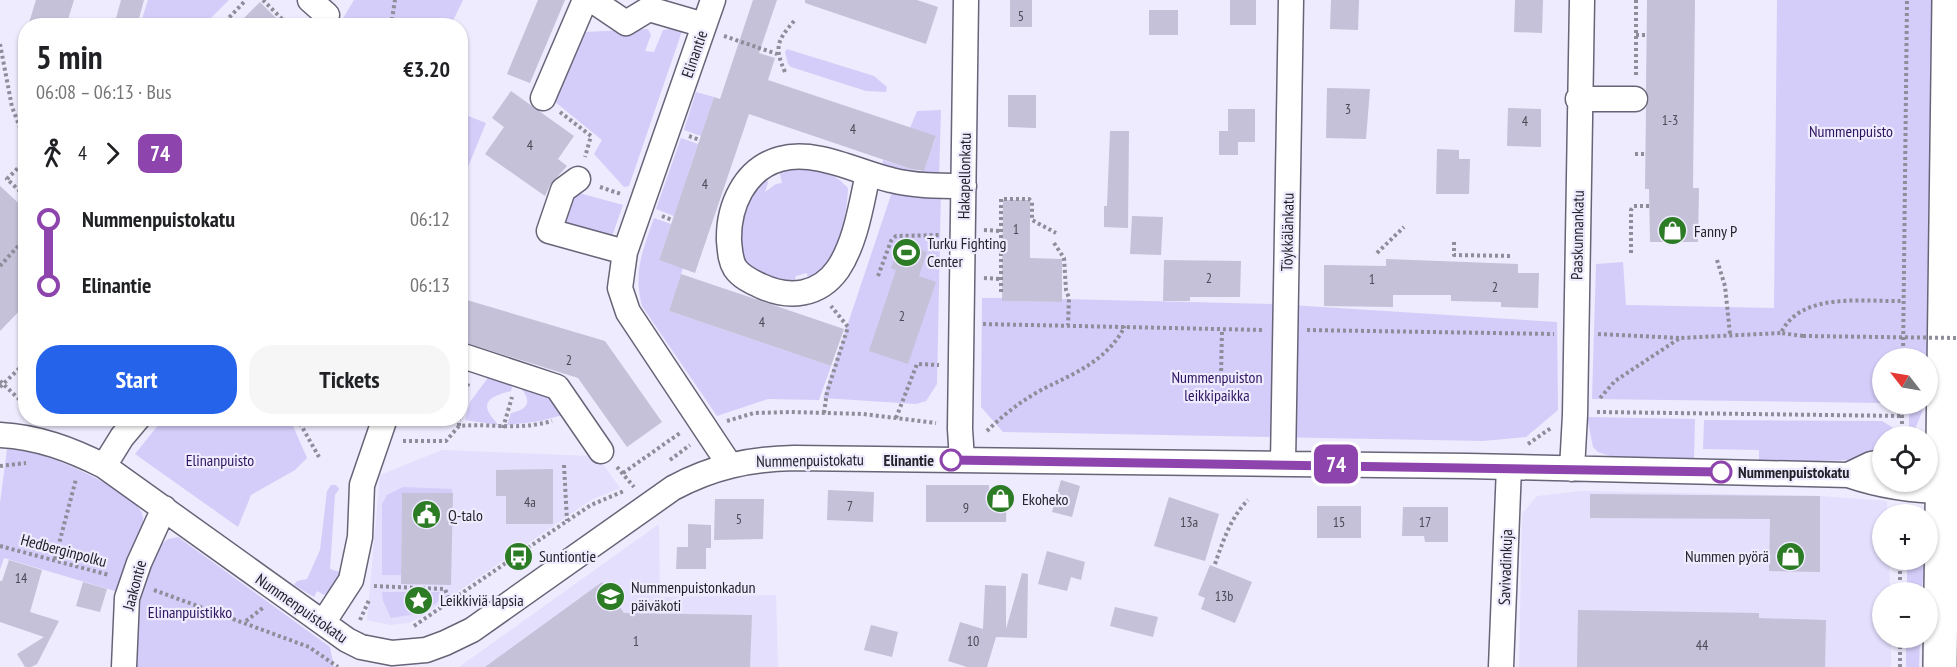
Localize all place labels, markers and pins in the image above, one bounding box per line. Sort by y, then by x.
shop icon: Fanny P [1657,215,1689,247]
place label: Fanny P [1694,221,1737,241]
place label: Turku Fighting Center [927,233,1007,271]
sports icon: Turku Fighting Center [890,236,922,268]
marker: Elinantie [940,449,962,471]
place label: Elinantie [884,450,934,470]
marker: Nummenpuistokatu [1710,461,1732,483]
place label: Nummenpuistokatu [1738,462,1849,482]
shop icon: Ekoheko [985,483,1017,515]
place label: Ekoheko [1022,489,1069,509]
public building icon: Q-talo [411,499,443,531]
place label: Q-talo [448,505,483,525]
bus stop icon: Suntiontie [502,540,534,572]
shop icon: Nummen pyörä [1774,540,1806,572]
place label: Suntiontie [539,546,596,566]
place label: Nummen pyörä [1685,546,1769,566]
place label: Nummenpuistonkadun päiväkoti [631,577,756,615]
school or university icon: Nummenpuistonkadun päiväkoti [594,580,626,612]
place icon: Leikkiviä lapsia [403,584,435,616]
place label: Leikkiviä lapsia [440,590,524,610]

